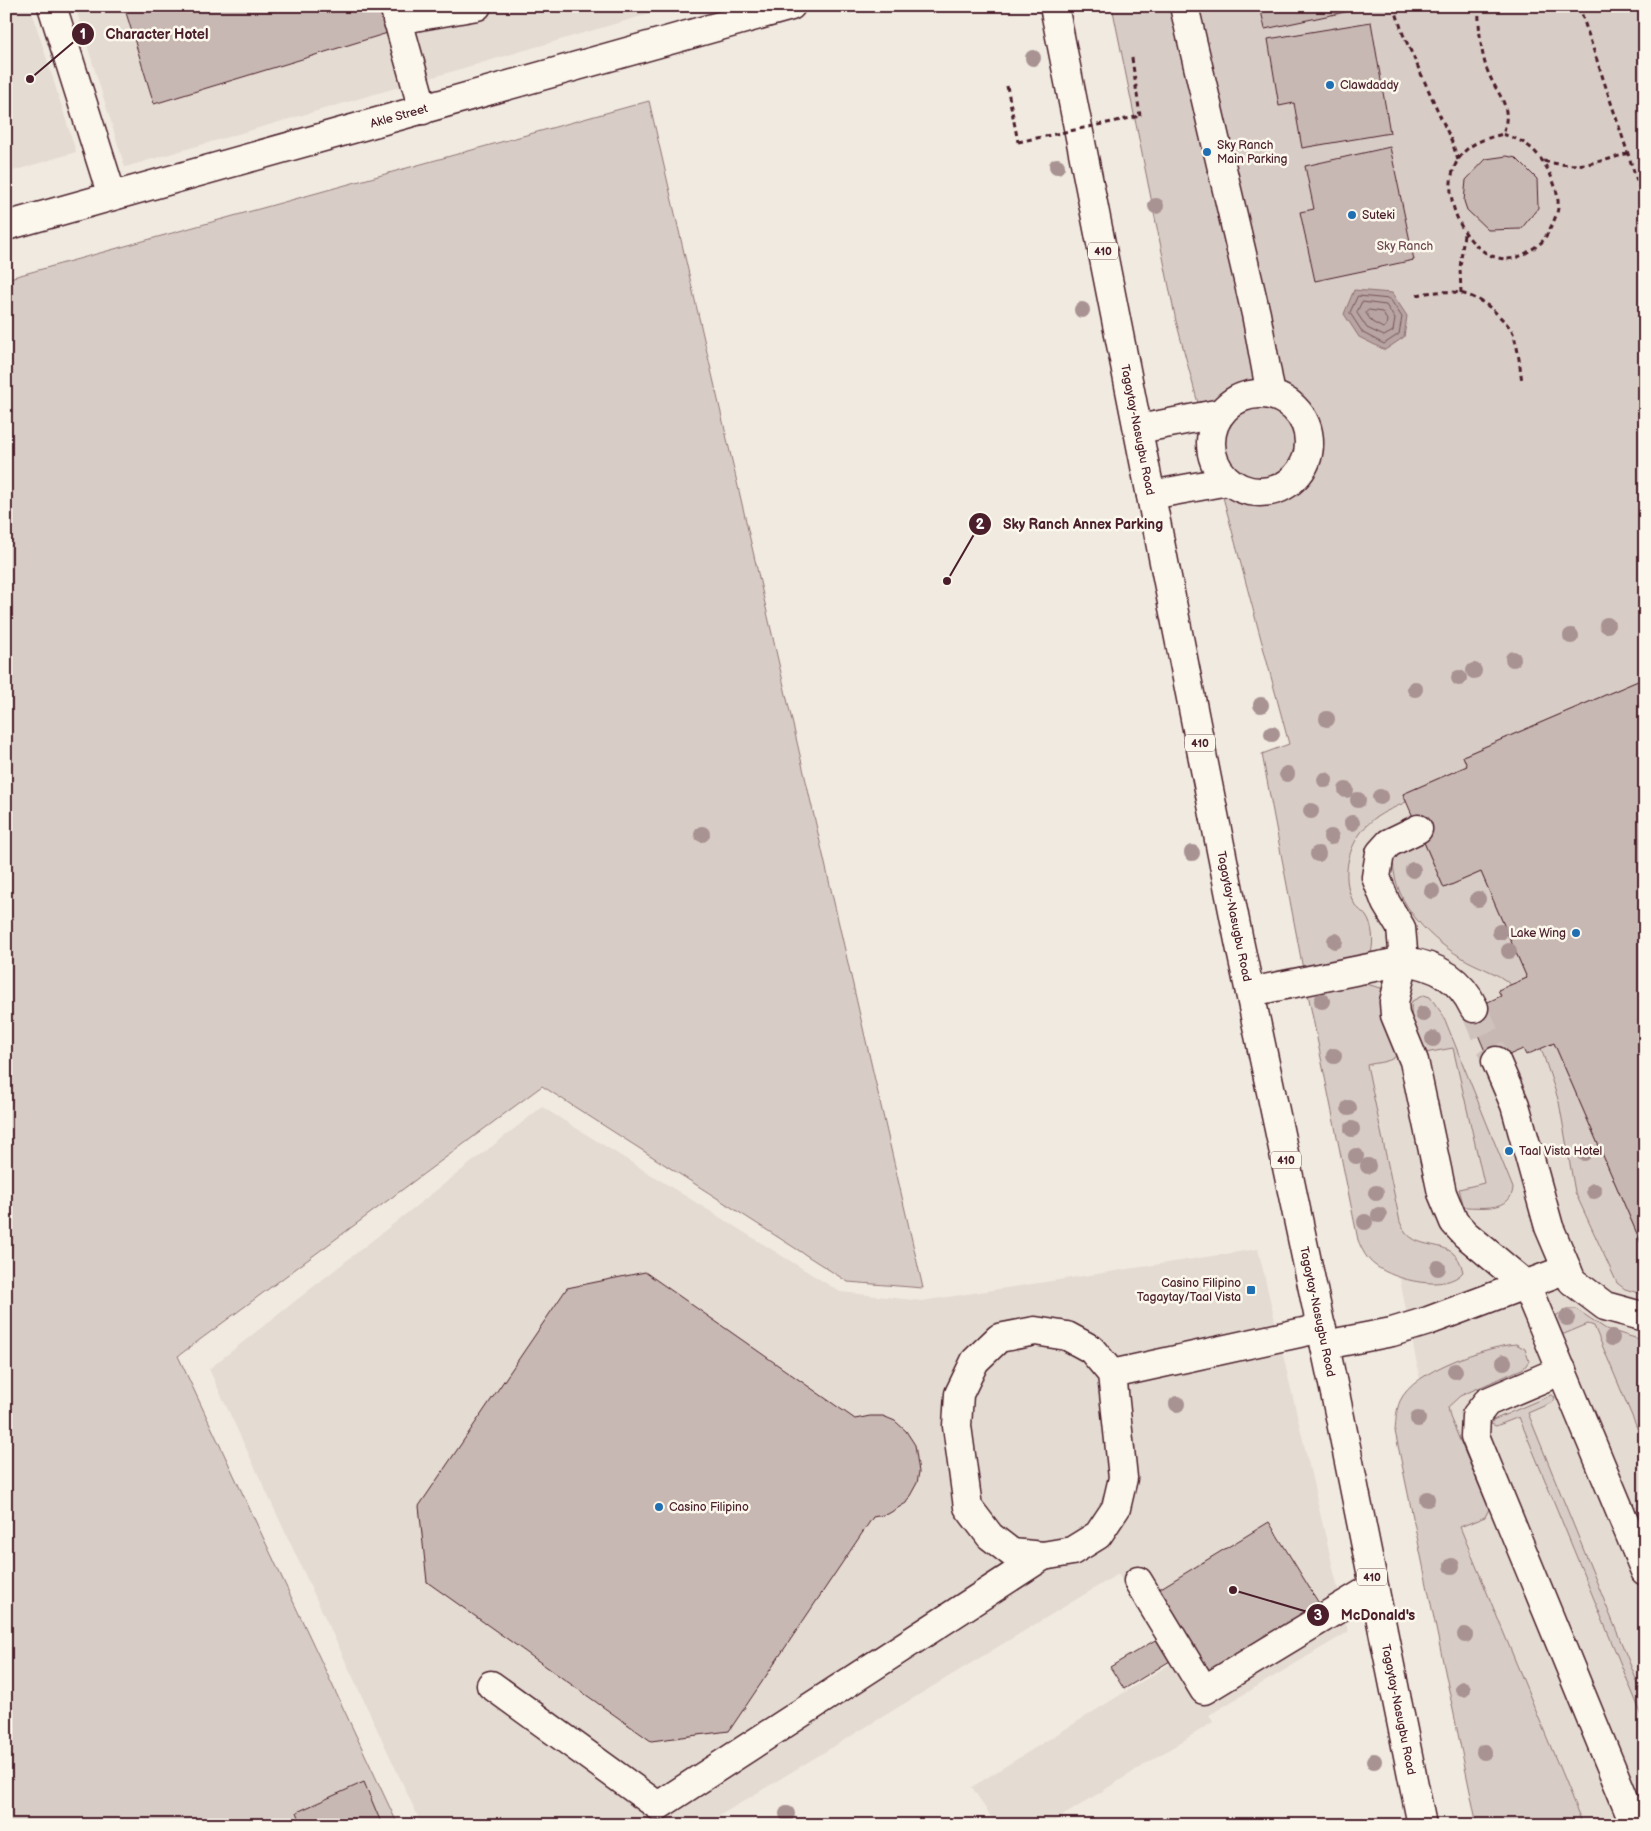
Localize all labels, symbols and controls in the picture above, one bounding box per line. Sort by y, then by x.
callout: Character Hotel [71,20,219,49]
text: 1 [80,25,86,44]
text: Character Hotel [106,26,208,43]
place label: Clawdaddy [1340,78,1399,93]
marker: Clawdaddy [1324,79,1336,91]
street label: Akle Street [368,101,430,131]
place label: Sky Ranch Main Parking [1217,138,1288,167]
marker: Sky Ranch Main Parking [1201,146,1213,158]
place label: Suteki [1362,208,1395,223]
marker: Suteki [1346,209,1358,221]
park label: Sky Ranch [1377,239,1434,254]
road number: 410 [1088,242,1118,260]
street label: Tagaytay-Nasugbu Road [1118,363,1158,497]
callout: Sky Ranch Annex Parking [968,510,1173,539]
text: 2 [976,515,985,534]
text: Sky Ranch Annex Parking [1003,516,1163,533]
road number: 410 [1185,734,1215,751]
street label: Tagaytay-Nasugbu Road [1214,850,1255,983]
place label: Lake Wing [1510,926,1566,941]
marker: Lake Wing [1570,927,1582,939]
place label: Taal Vista Hotel [1519,1144,1602,1159]
marker: Taal Vista Hotel [1503,1145,1515,1157]
road number: 410 [1271,1152,1301,1168]
street label: Tagaytay-Nasugbu Road [1297,1245,1339,1378]
place label: Casino Filipino Tagaytay/Taal Vista [1137,1276,1241,1305]
marker: Casino Filipino Tagaytay/Taal Vista [1245,1284,1257,1296]
place label: Casino Filipino [669,1500,749,1515]
marker: Casino Filipino [653,1501,665,1513]
road number: 410 [1357,1568,1387,1585]
callout: McDonald's [1306,1600,1425,1629]
text: 3 [1314,1606,1323,1625]
text: McDonald's [1341,1607,1415,1624]
street label: Tagaytay-Nasugbu Road [1378,1643,1419,1776]

